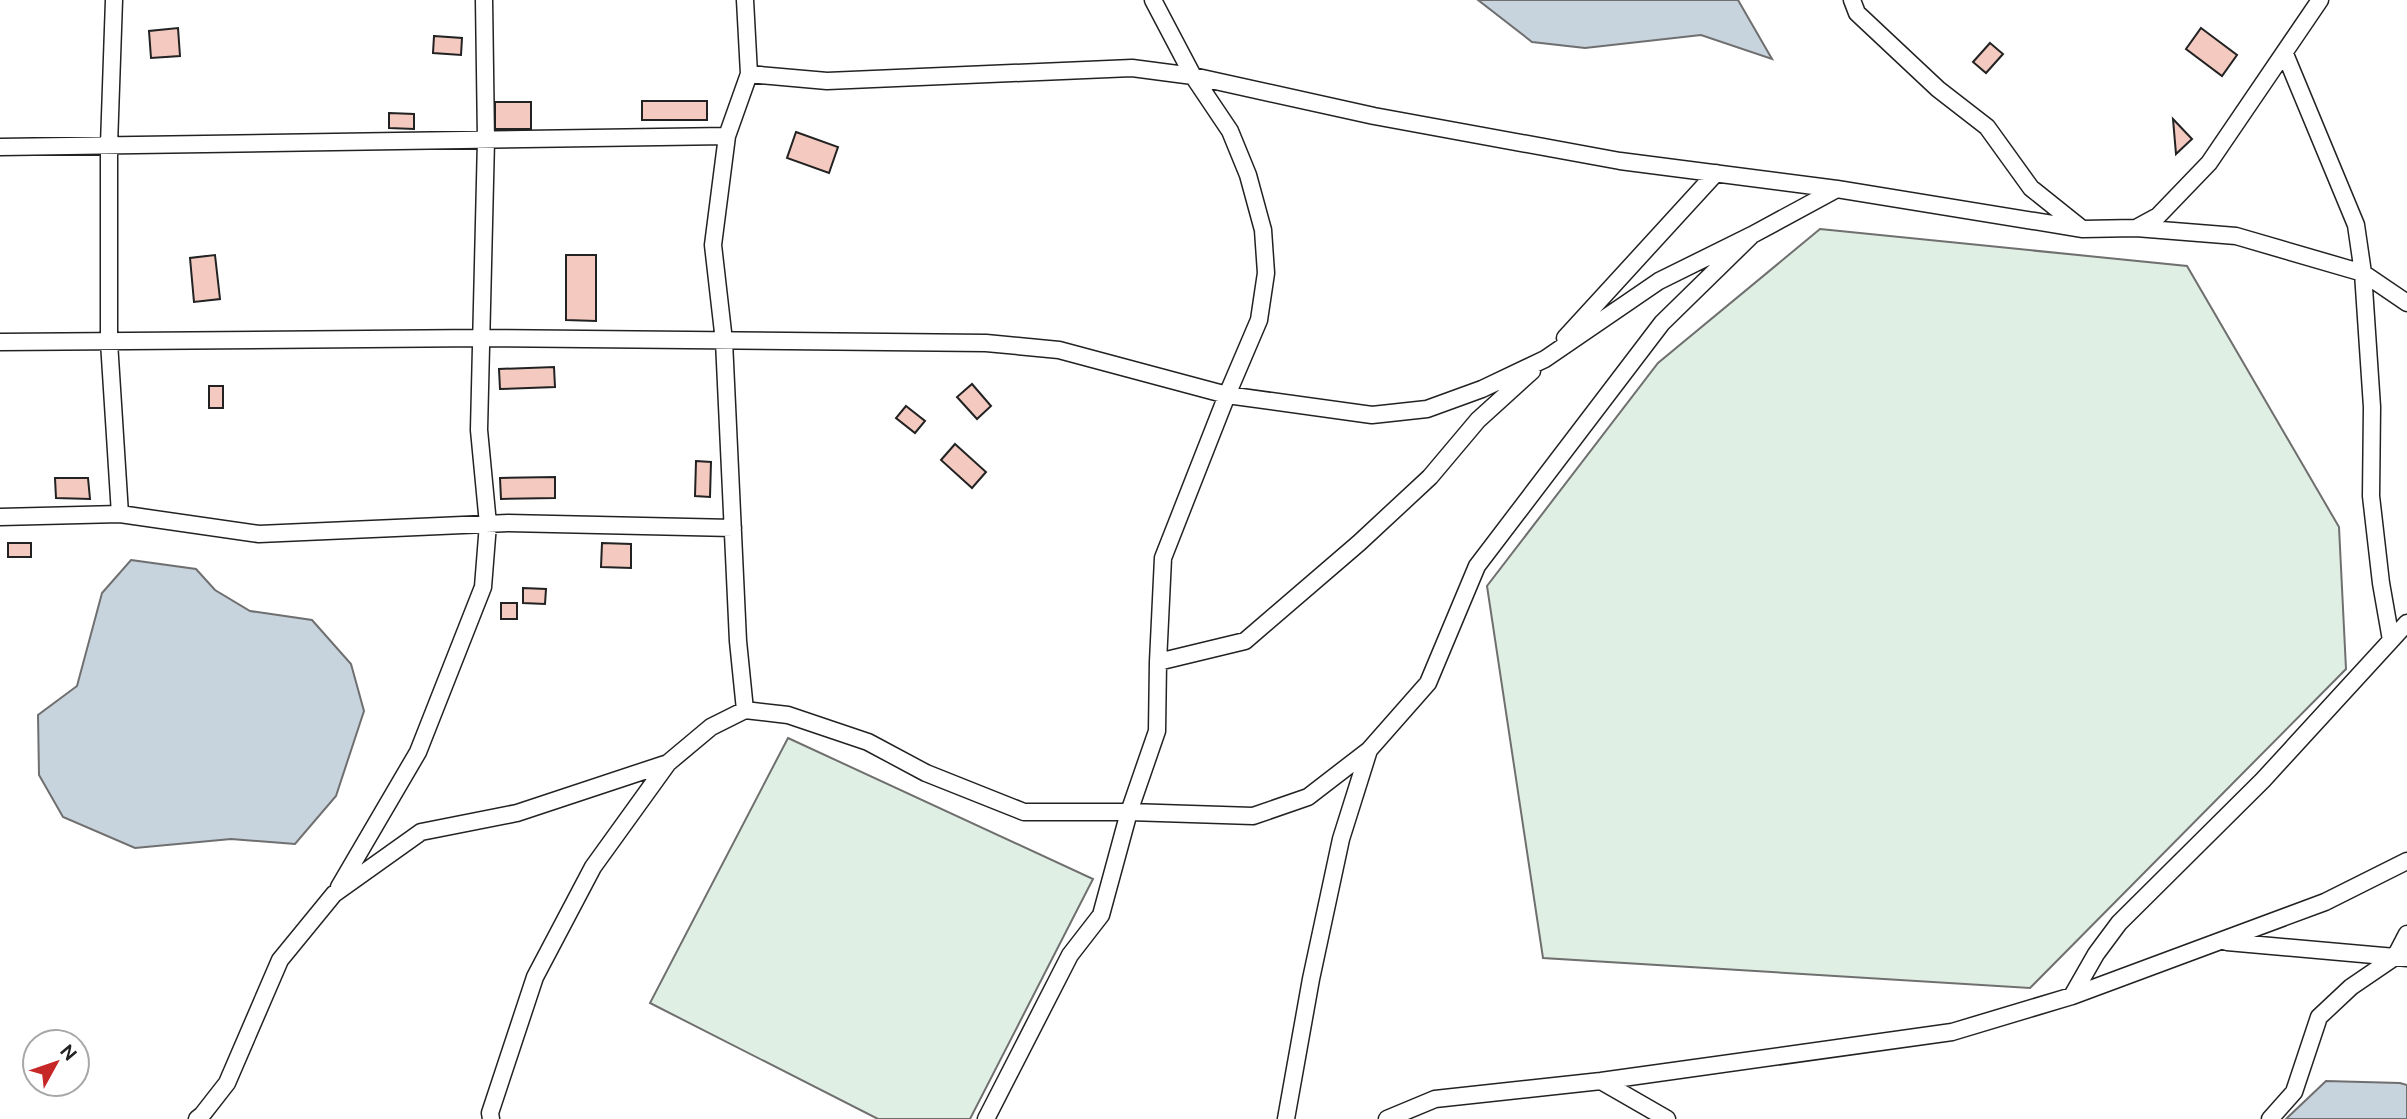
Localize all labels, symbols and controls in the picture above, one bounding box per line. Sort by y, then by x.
north arrow [21,1028,91,1098]
text: N [56,1040,82,1065]

